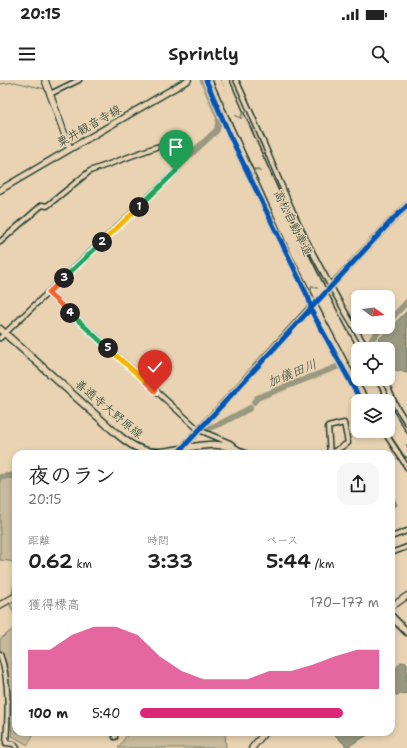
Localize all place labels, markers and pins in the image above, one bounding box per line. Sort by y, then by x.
pin [159,130,193,171]
pin: 1 [129,197,149,217]
pin: 2 [92,232,112,252]
pin: 3 [54,268,74,288]
pin: 4 [60,303,80,323]
pin: 5 [98,338,118,358]
pin [138,350,172,391]

